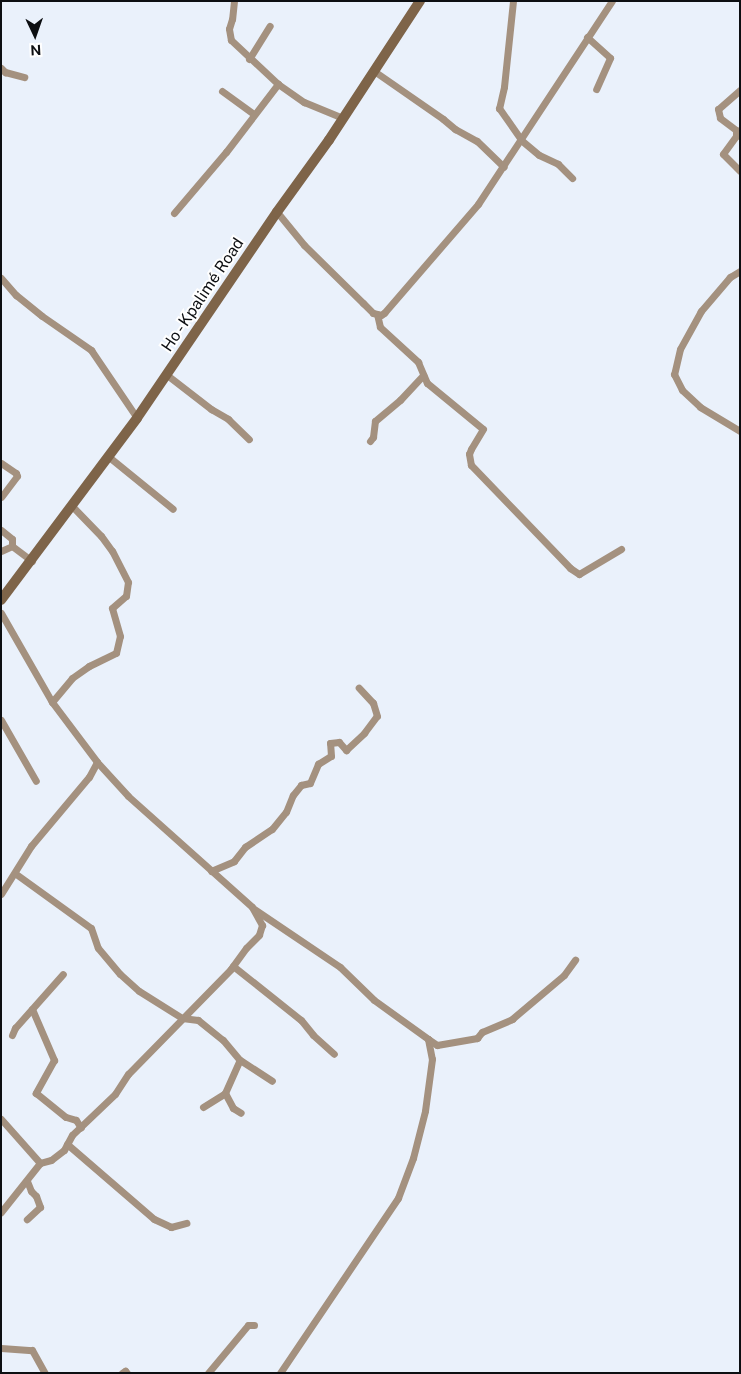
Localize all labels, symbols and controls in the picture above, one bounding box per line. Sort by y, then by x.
north arrow [10,10,60,60]
text: N [30,42,42,58]
street label: Ho - Kpalimé Road [157,233,249,357]

